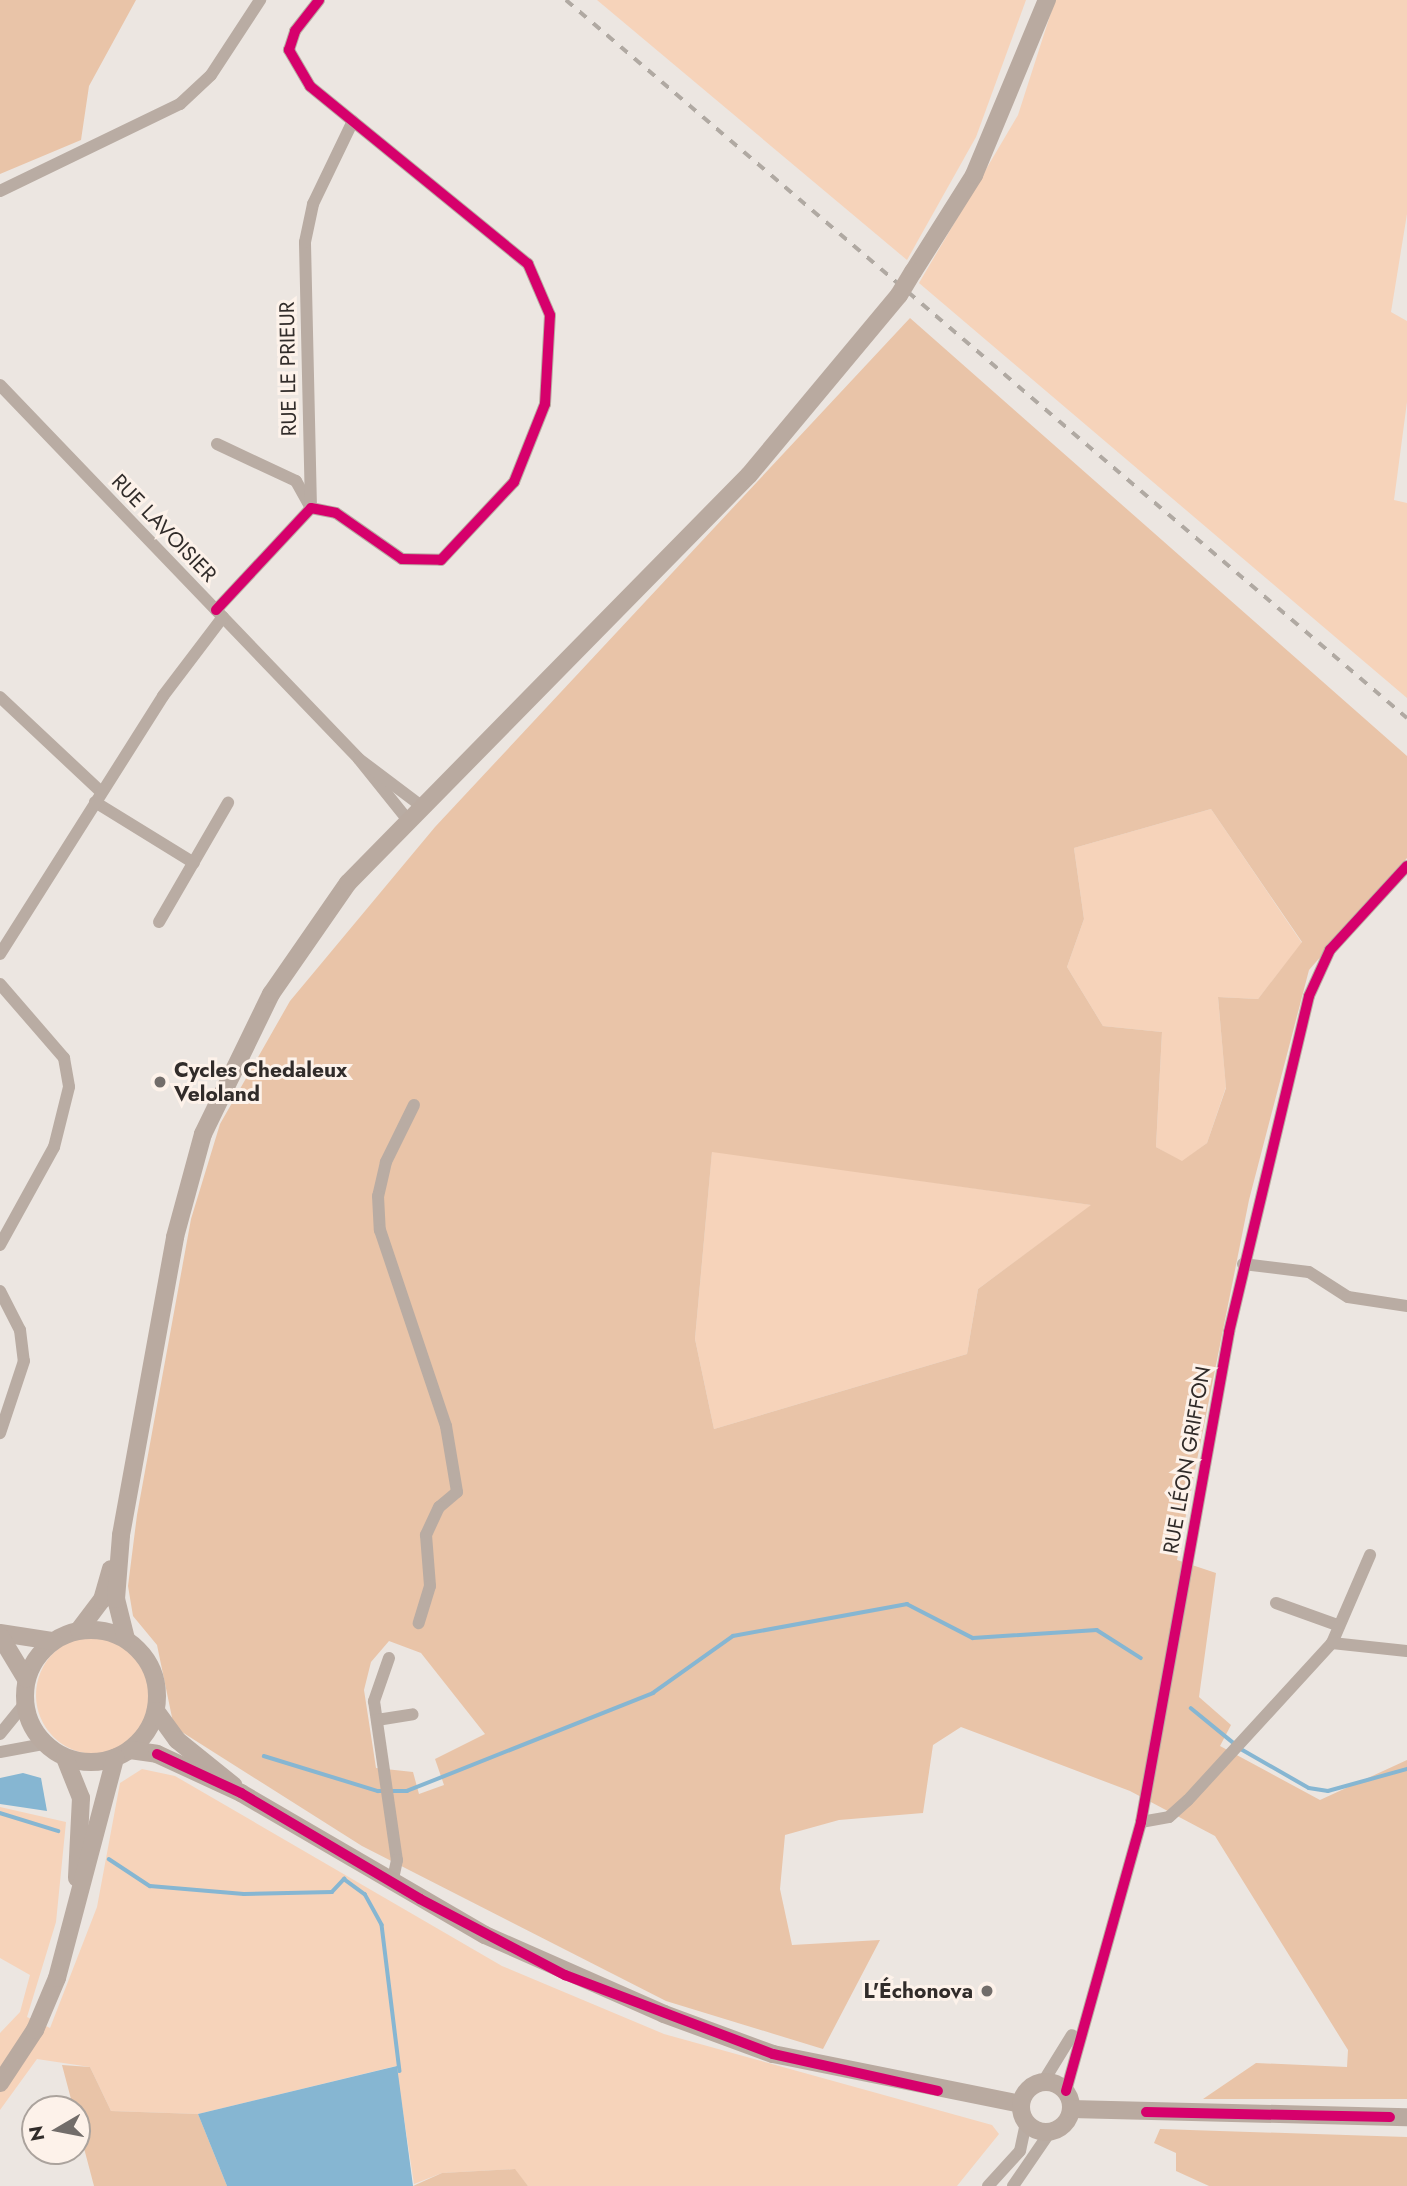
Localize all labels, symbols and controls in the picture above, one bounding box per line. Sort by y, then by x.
street label: RUE LE PRIEUR [274,301,302,437]
street label: RUE LAVOISIER [106,469,222,587]
place label: Cycles Chedaleux Veloland [174,1057,347,1107]
marker: Cycles Chedaleux Veloland [152,1074,168,1090]
street label: RUE LÉON GRIFFON [1158,1364,1216,1556]
place label: L'Échonova [863,1978,973,2004]
marker: L'Échonova [979,1983,995,1999]
north arrow [21,2095,91,2165]
text: N [22,2124,51,2143]

